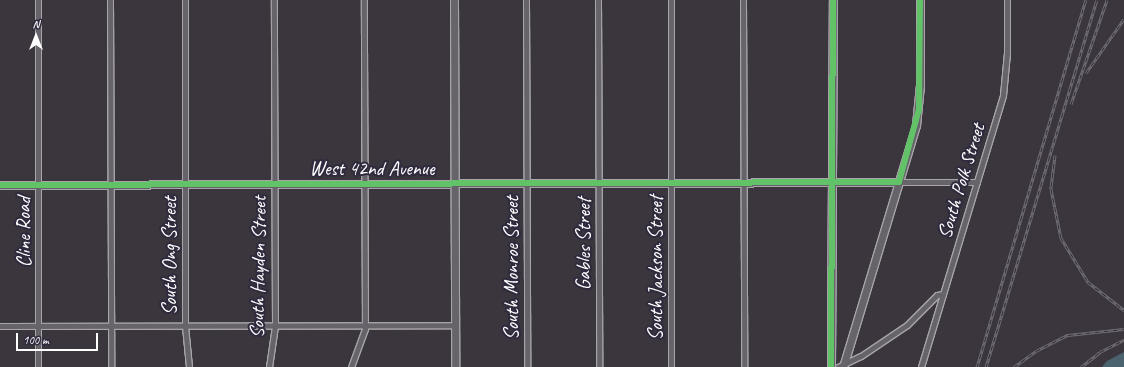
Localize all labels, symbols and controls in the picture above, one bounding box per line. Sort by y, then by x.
north arrow [16,16,56,56]
text: N [33,17,39,31]
street label: South Polk Street [932,120,990,242]
street label: West 42nd Avenue [309,156,435,180]
street label: South Hayden Street [245,195,271,339]
street label: South Monroe Street [499,196,523,340]
street label: South Jackson Street [643,196,667,340]
street label: Cline Road [11,197,35,267]
street label: South Ong Street [157,197,181,315]
street label: Gables Street [571,198,595,290]
scale bar [18,325,100,351]
text: 100 m [23,332,49,348]

